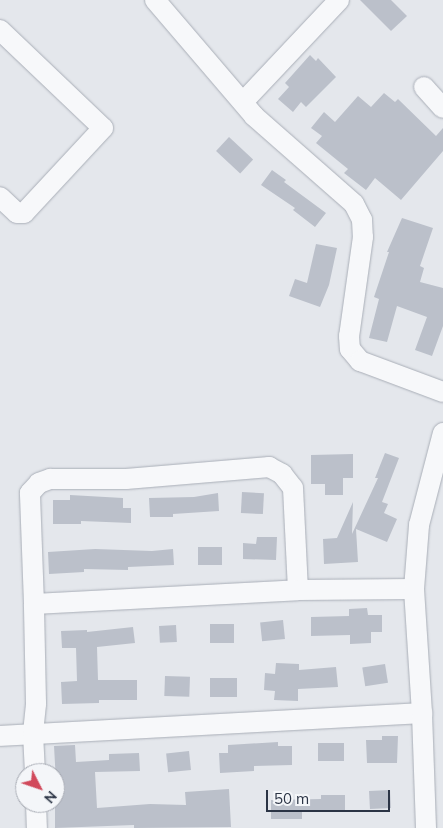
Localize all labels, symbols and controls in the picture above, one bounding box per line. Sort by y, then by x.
north arrow [15,763,65,813]
scale bar [268,780,392,812]
text: N [40,787,61,807]
text: 50 m [274,789,309,808]

